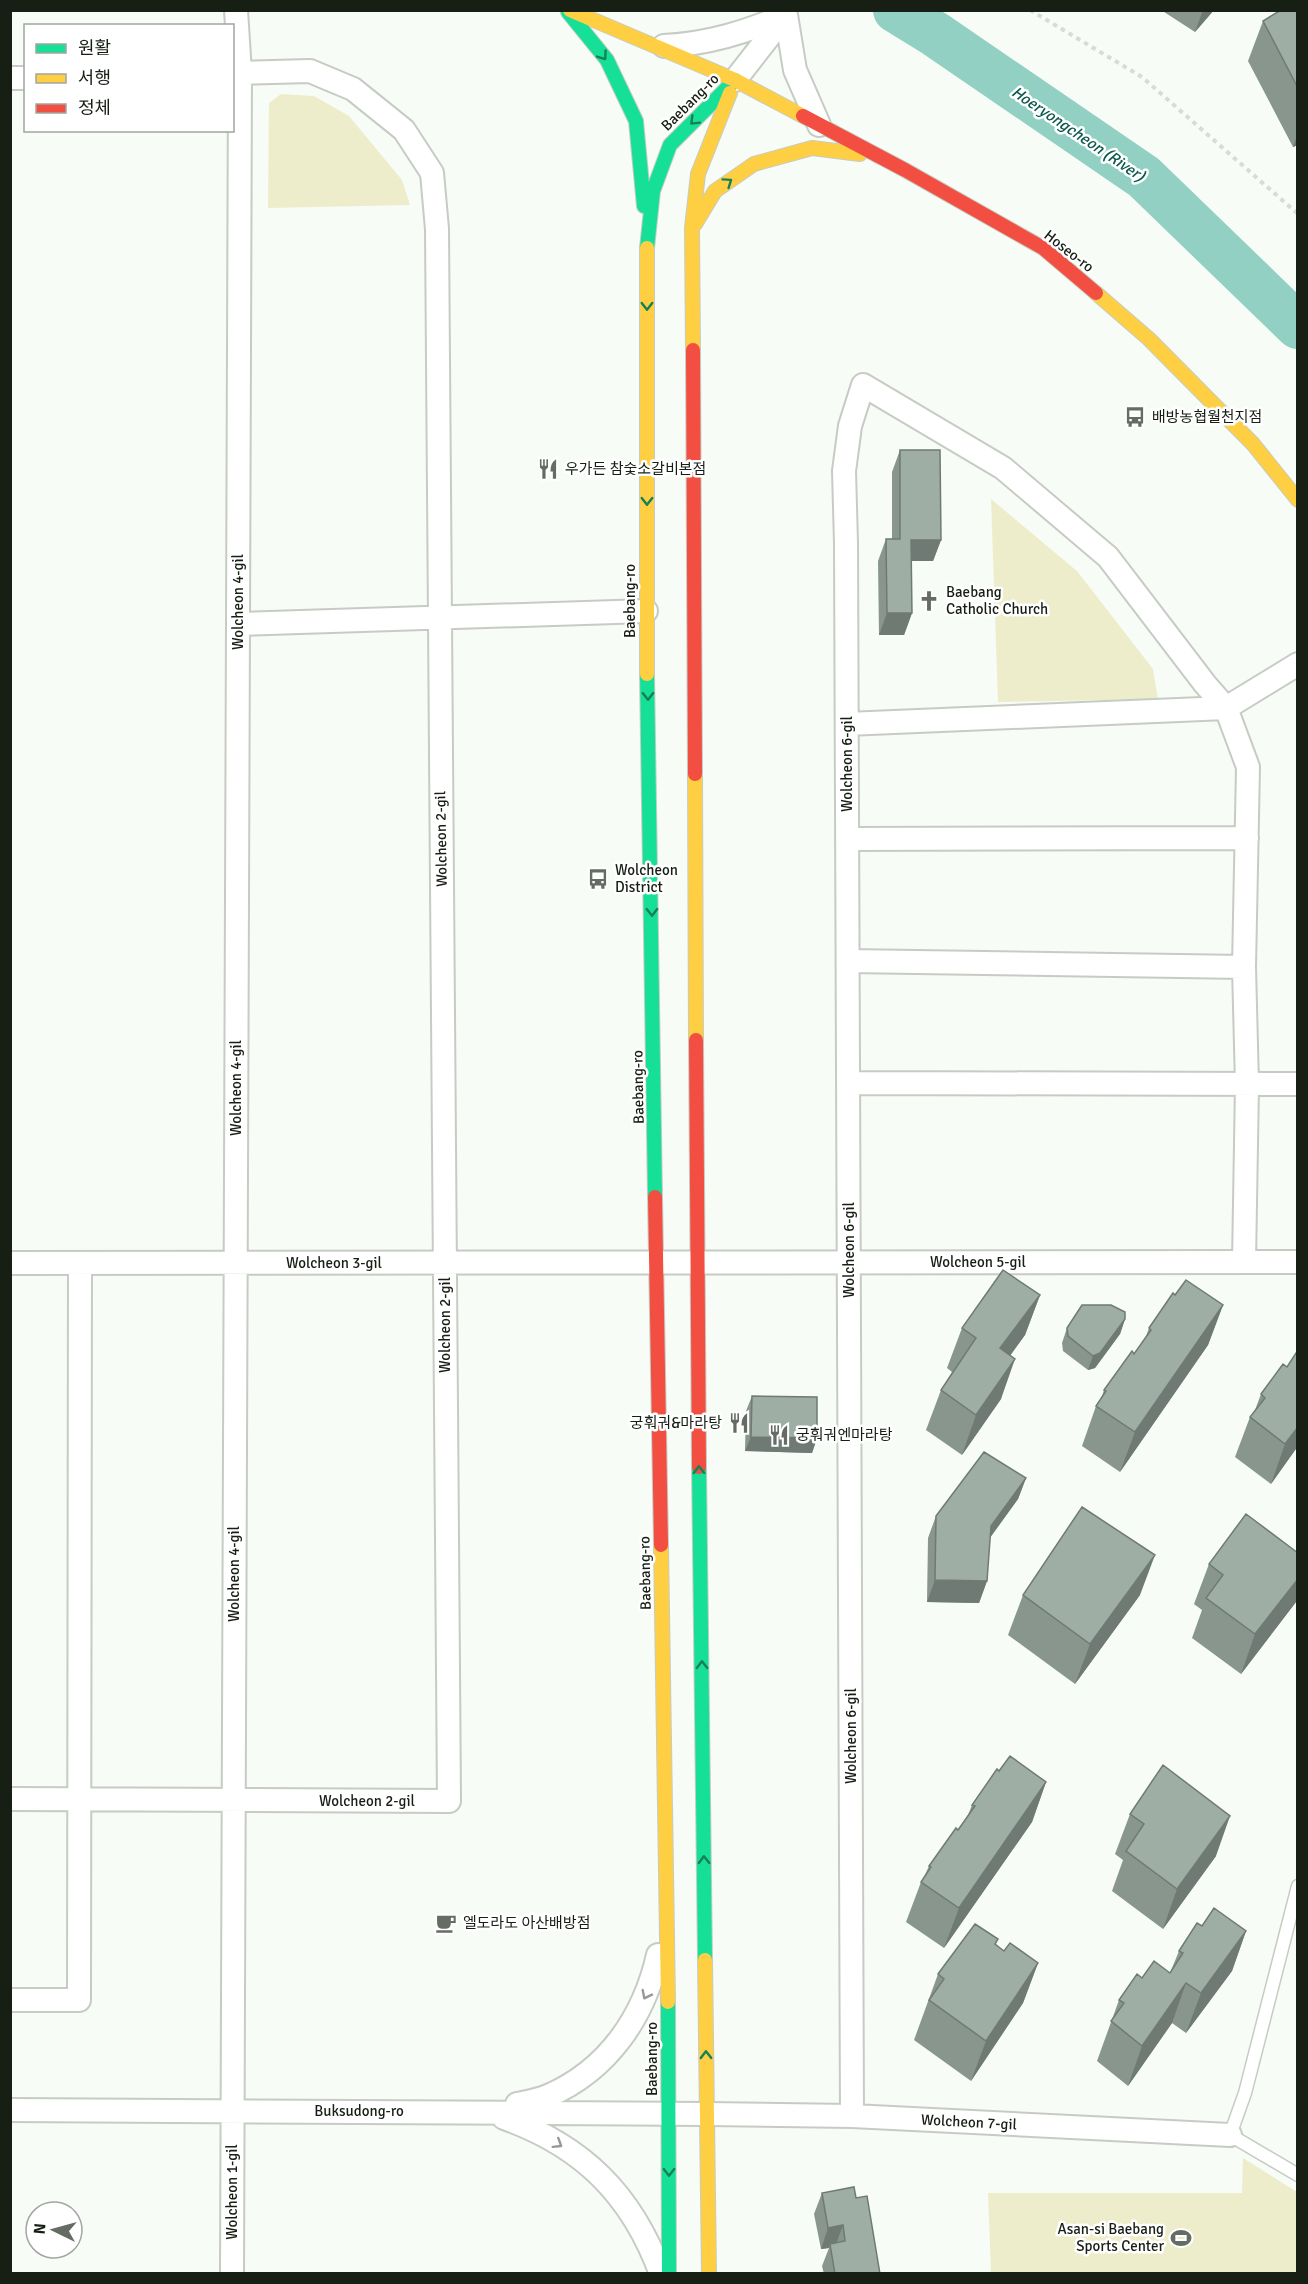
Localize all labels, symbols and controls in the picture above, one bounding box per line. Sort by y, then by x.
legend [24,24,234,132]
text: 원활 [78,37,111,59]
one-way arrow [596,50,607,61]
text: 서행 [78,67,111,89]
street label: Baebang-ro [657,69,723,135]
water label: Hoeryongcheon (River) [1008,82,1149,186]
text: 정체 [78,97,111,119]
one-way arrow [690,114,701,125]
one-way arrow [721,178,732,189]
street label: Hoseo-ro [1041,226,1098,276]
one-way arrow [641,301,653,310]
bus stop icon: 배방농협월천지점 [1123,405,1147,429]
place label: 배방농협월천지점 [1152,408,1262,426]
restaurant icon: 우가든 참숯소갈비본점 [536,457,560,481]
place label: 우가든 참숯소갈비본점 [565,460,706,478]
one-way arrow [641,496,653,505]
street label: Wolcheon 4-gil [229,554,247,650]
street label: Baebang-ro [621,564,639,638]
place label: Baebang Catholic Church [946,583,1048,618]
church icon: Baebang Catholic Church [917,589,941,613]
one-way arrow [642,691,654,700]
street label: Wolcheon 6-gil [838,716,856,812]
street label: Wolcheon 2-gil [431,791,451,887]
place label: Wolcheon District [615,861,678,896]
bus stop icon: Wolcheon District [586,867,610,891]
one-way arrow [645,907,658,916]
street label: Wolcheon 4-gil [227,1040,245,1136]
street label: Baebang-ro [628,1050,648,1124]
street label: Wolcheon 6-gil [840,1202,858,1298]
street label: Wolcheon 5-gil [930,1253,1026,1271]
street label: Wolcheon 3-gil [286,1254,382,1272]
street label: Wolcheon 2-gil [436,1277,454,1373]
restaurant icon: 궁훠궈&마라탕 [727,1411,751,1435]
place label: 궁훠궈&마라탕 [630,1414,722,1432]
restaurant icon: 궁훠궈엔마라탕 [767,1423,791,1447]
place label: 궁훠궈엔마라탕 [796,1426,893,1444]
one-way arrow [693,1466,706,1475]
street label: Wolcheon 4-gil [225,1526,243,1622]
street label: Baebang-ro [635,1536,655,1610]
one-way arrow [696,1661,708,1670]
street label: Wolcheon 6-gil [842,1688,860,1784]
street label: Wolcheon 2-gil [319,1792,415,1810]
one-way arrow [698,1856,710,1865]
cafe icon: 엘도라도 아산배방점 [434,1911,458,1935]
place label: 엘도라도 아산배방점 [463,1914,591,1932]
one-way arrow [641,1989,653,2000]
street label: Baebang-ro [643,2022,661,2096]
one-way arrow [700,2051,713,2060]
street label: Buksudong-ro [314,2102,404,2120]
street label: Wolcheon 7-gil [921,2111,1017,2133]
one-way arrow [552,2136,562,2148]
street label: Wolcheon 1-gil [223,2144,241,2240]
one-way arrow [663,2167,675,2176]
north arrow [24,2200,84,2260]
place label: Asan-si Baebang Sports Center [1058,2220,1164,2255]
text: N [30,2222,51,2235]
sports icon: Asan-si Baebang Sports Center [1169,2226,1193,2250]

